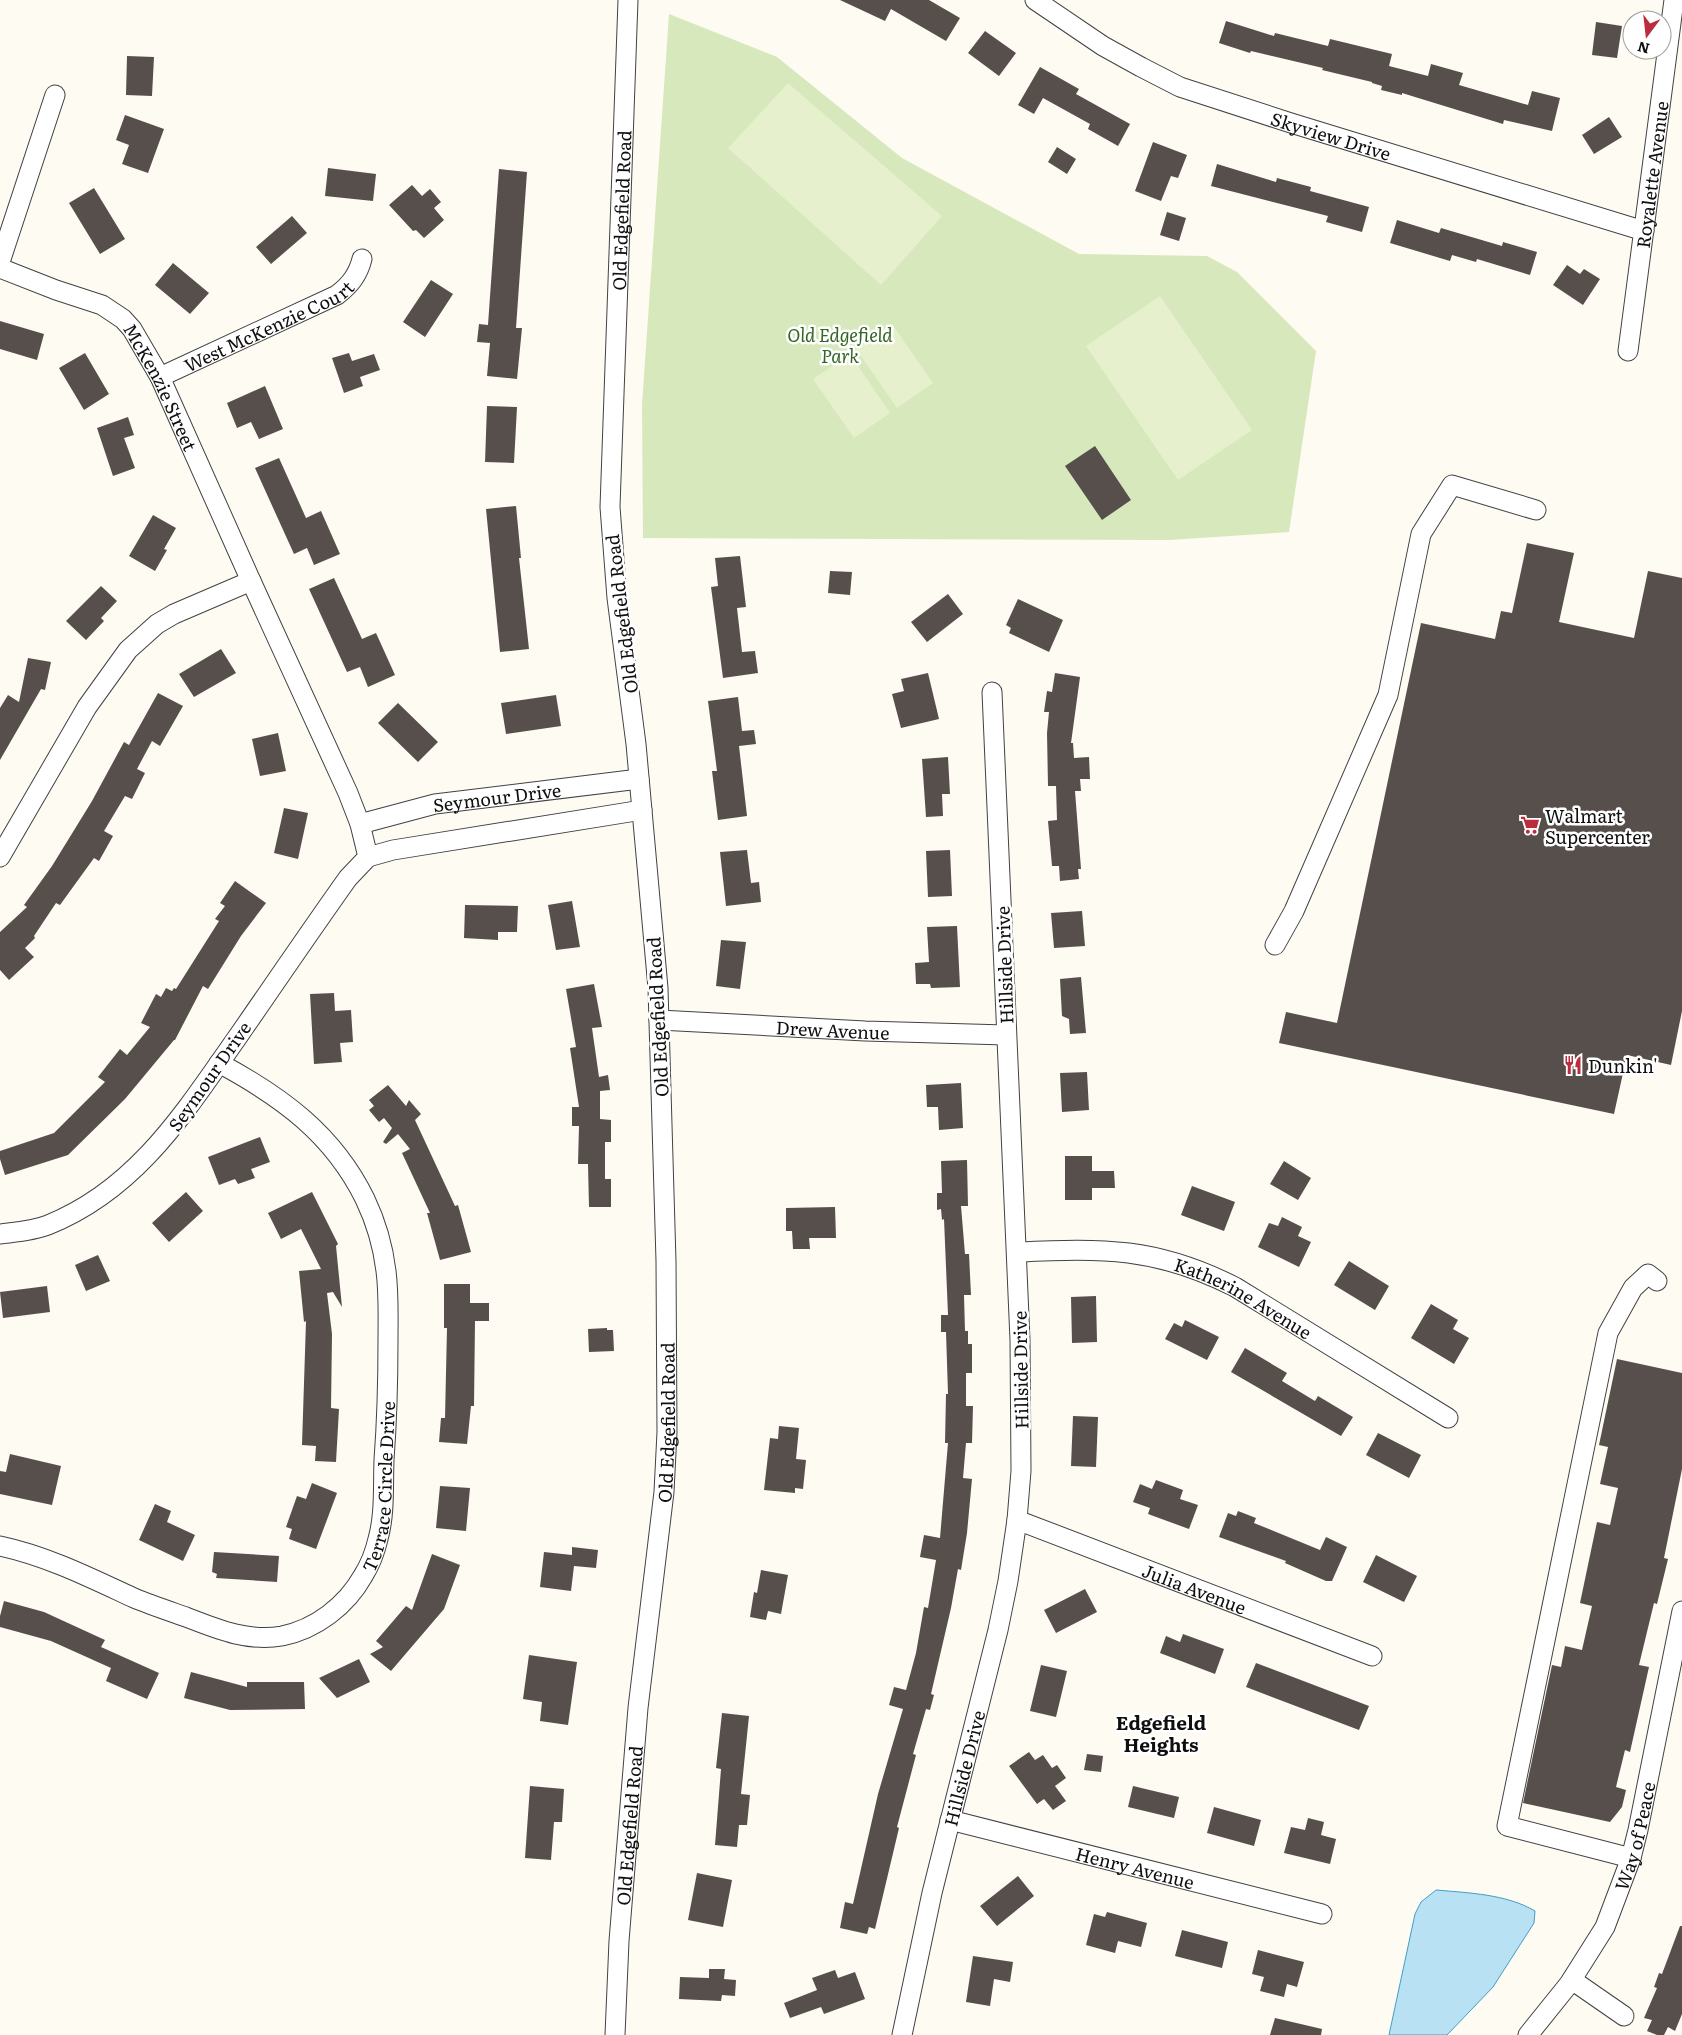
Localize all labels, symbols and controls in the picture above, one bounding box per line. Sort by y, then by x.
north arrow [1622,10,1672,60]
text: N [1635,37,1652,60]
street label: Royalette Avenue [1628,99,1674,250]
street label: Skyview Drive [1268,104,1394,166]
street label: Old Edgefield Road [604,130,637,291]
street label: West McKenzie Court [179,273,360,378]
street label: McKenzie Street [118,318,205,456]
park label: Old Edgefield Park [787,321,893,369]
street label: Old Edgefield Road [598,533,644,695]
street label: Seymour Drive [431,775,563,818]
place label: Walmart Supercenter [1545,802,1650,850]
supermarket icon: Walmart Supercenter [1519,814,1541,836]
street label: Hillside Drive [988,905,1020,1025]
street label: Old Edgefield Road [639,936,675,1098]
street label: Drew Avenue [775,1013,890,1045]
street label: Seymour Drive [161,1015,257,1137]
place label: Dunkin' [1588,1052,1657,1079]
restaurant icon: Dunkin' [1562,1054,1584,1076]
street label: Katherine Avenue [1171,1250,1318,1345]
street label: Hillside Drive [1005,1311,1035,1429]
street label: Old Edgefield Road [649,1342,681,1504]
street label: Terrace Circle Drive [354,1401,401,1576]
street label: Julia Avenue [1138,1556,1250,1620]
street label: Hillside Drive [936,1707,991,1829]
district label: Edgefield Heights [1116,1708,1207,1758]
street label: Old Edgefield Road [608,1744,648,1906]
street label: Way of Peace [1607,1779,1661,1894]
street label: Henry Avenue [1073,1839,1197,1895]

